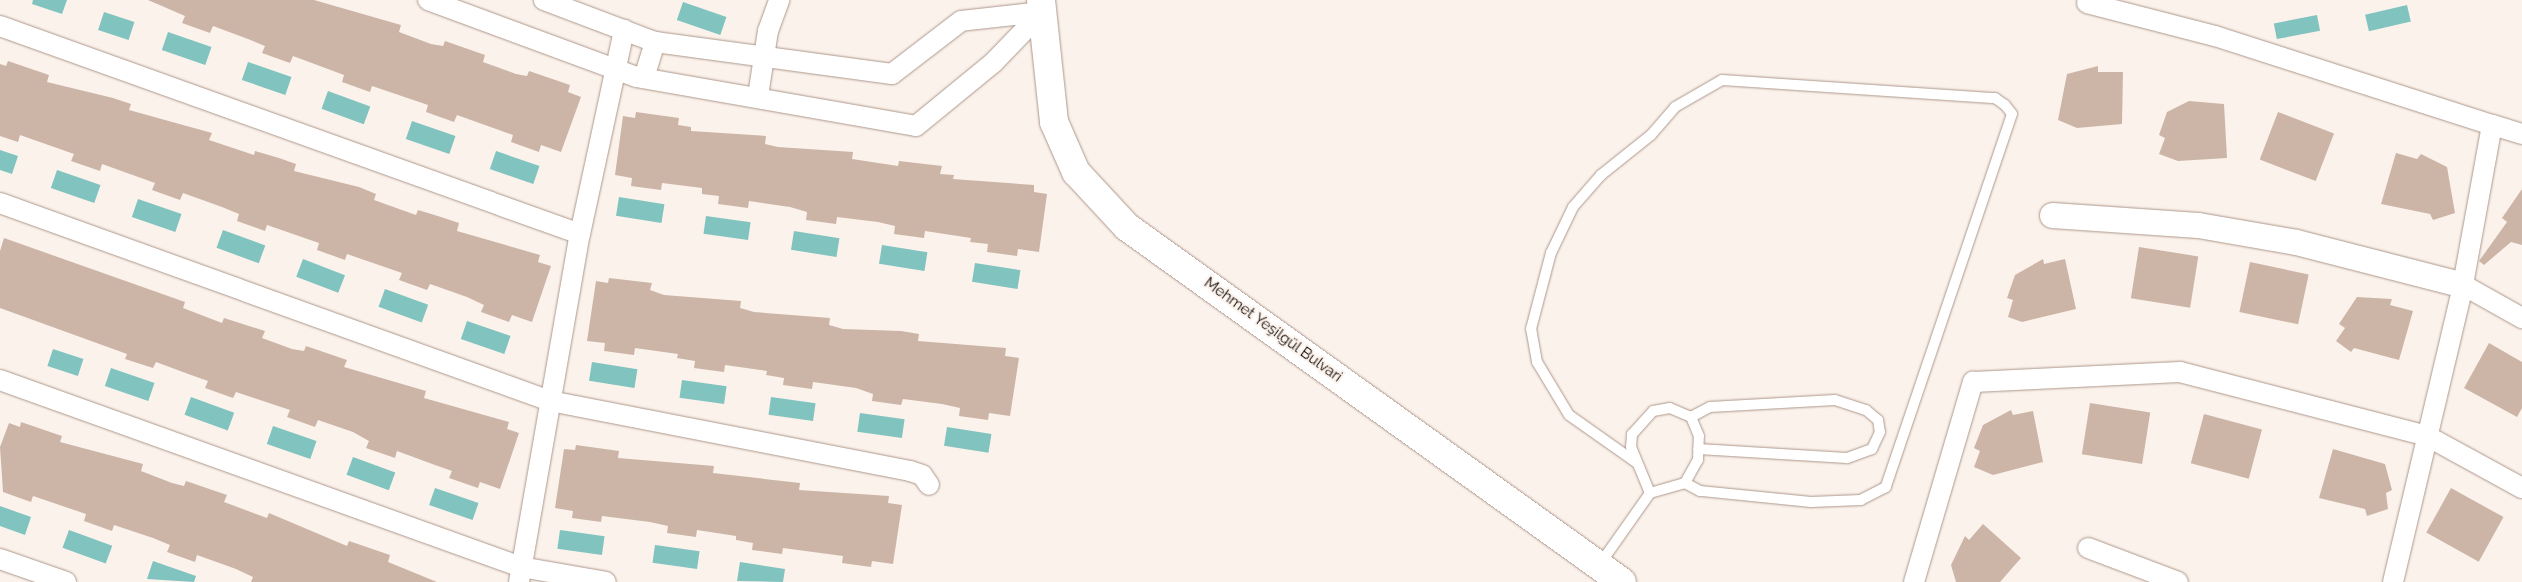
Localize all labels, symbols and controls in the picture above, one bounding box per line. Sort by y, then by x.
street label: Mehmet Yeşilgül Bulvari [1200,274,1346,386]

